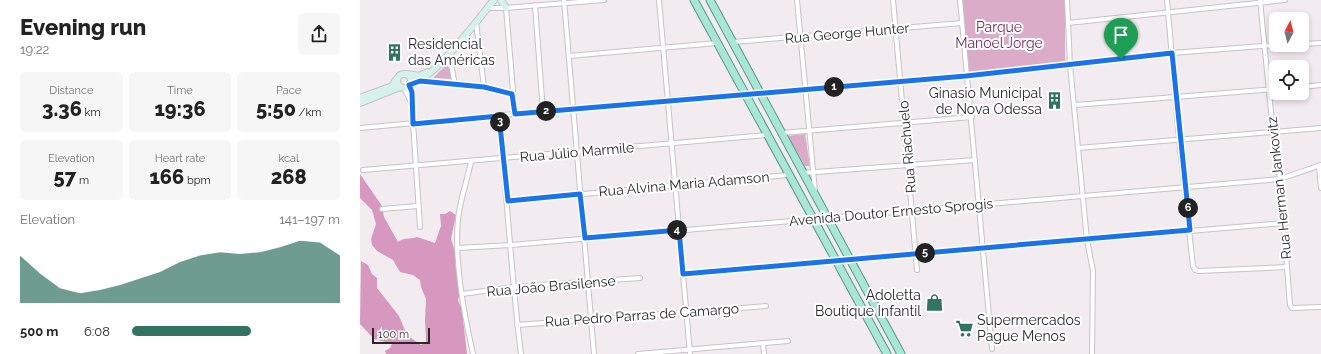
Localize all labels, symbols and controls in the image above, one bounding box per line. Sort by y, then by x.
north arrow [1269,12,1309,52]
map controls [1269,12,1309,100]
button: share [298,13,340,55]
text: Evening run [20,14,146,40]
pin [1104,18,1138,59]
park label: Parque Manoel Jorge [955,19,1043,51]
street label: Rua George Hunter [784,20,910,46]
icon: arrive [1110,24,1132,46]
place label: Residencial das Américas [408,36,495,68]
text: 19:22 [20,42,49,57]
building icon: Residencial das Américas [385,42,405,62]
button: locate [1269,60,1309,100]
pin: 1 [824,77,844,97]
text: 1 [831,80,837,93]
text: Distance [49,84,93,97]
text: Time [167,84,193,97]
text: Pace [276,84,301,97]
place label: Ginasio Municipal de Nova Odessa [929,85,1042,117]
building icon: Ginasio Municipal de Nova Odessa [1045,91,1065,111]
text: 3.36 [42,97,82,121]
text: 19:36 [154,97,206,121]
text: 5:50 [256,97,296,121]
street label: Rua Riachuelo [895,100,919,194]
pin: 2 [536,101,556,121]
text: 2 [543,104,549,117]
text: km [82,106,101,119]
text: /km [296,106,321,119]
pin: 3 [490,112,510,132]
text: 3 [497,115,503,128]
street label: Rua Herman Jankovitz [1264,116,1294,260]
street label: Rua Júlio Marmile [519,139,635,165]
text: Elevation [48,152,95,165]
text: Heart rate [155,152,205,165]
text: kcal [278,152,299,165]
text: 57 [54,165,76,189]
text: 166 [149,165,184,189]
text: 268 [271,165,307,189]
street label: Rua Alvina Maria Adamson [598,169,770,199]
text: m [76,174,89,187]
text: bpm [184,174,211,187]
street label: Avenida Doutor Ernesto Sprogis [788,195,994,229]
pin: 6 [1178,198,1198,218]
text: 6 [1185,201,1191,214]
text: Elevation [20,212,75,227]
text: 141–197 m [279,212,340,227]
pin: 4 [667,220,687,240]
text: 4 [674,223,680,236]
pin: 5 [915,243,935,263]
text: 5 [922,246,928,259]
street label: Rua João Brasilense [486,272,616,300]
place label: Adoletta Boutique Infantil [815,287,921,319]
shop icon: Adoletta Boutique Infantil [924,293,944,313]
street label: Rua Pedro Parras de Camargo [544,300,740,330]
place label: Supermercados Pague Menos [977,312,1081,344]
supermarket icon: Supermercados Pague Menos [954,318,974,338]
text: 500 m [20,324,58,339]
text: 6:08 [84,324,110,339]
scale bar [372,326,430,345]
text: 100 m [378,328,409,341]

